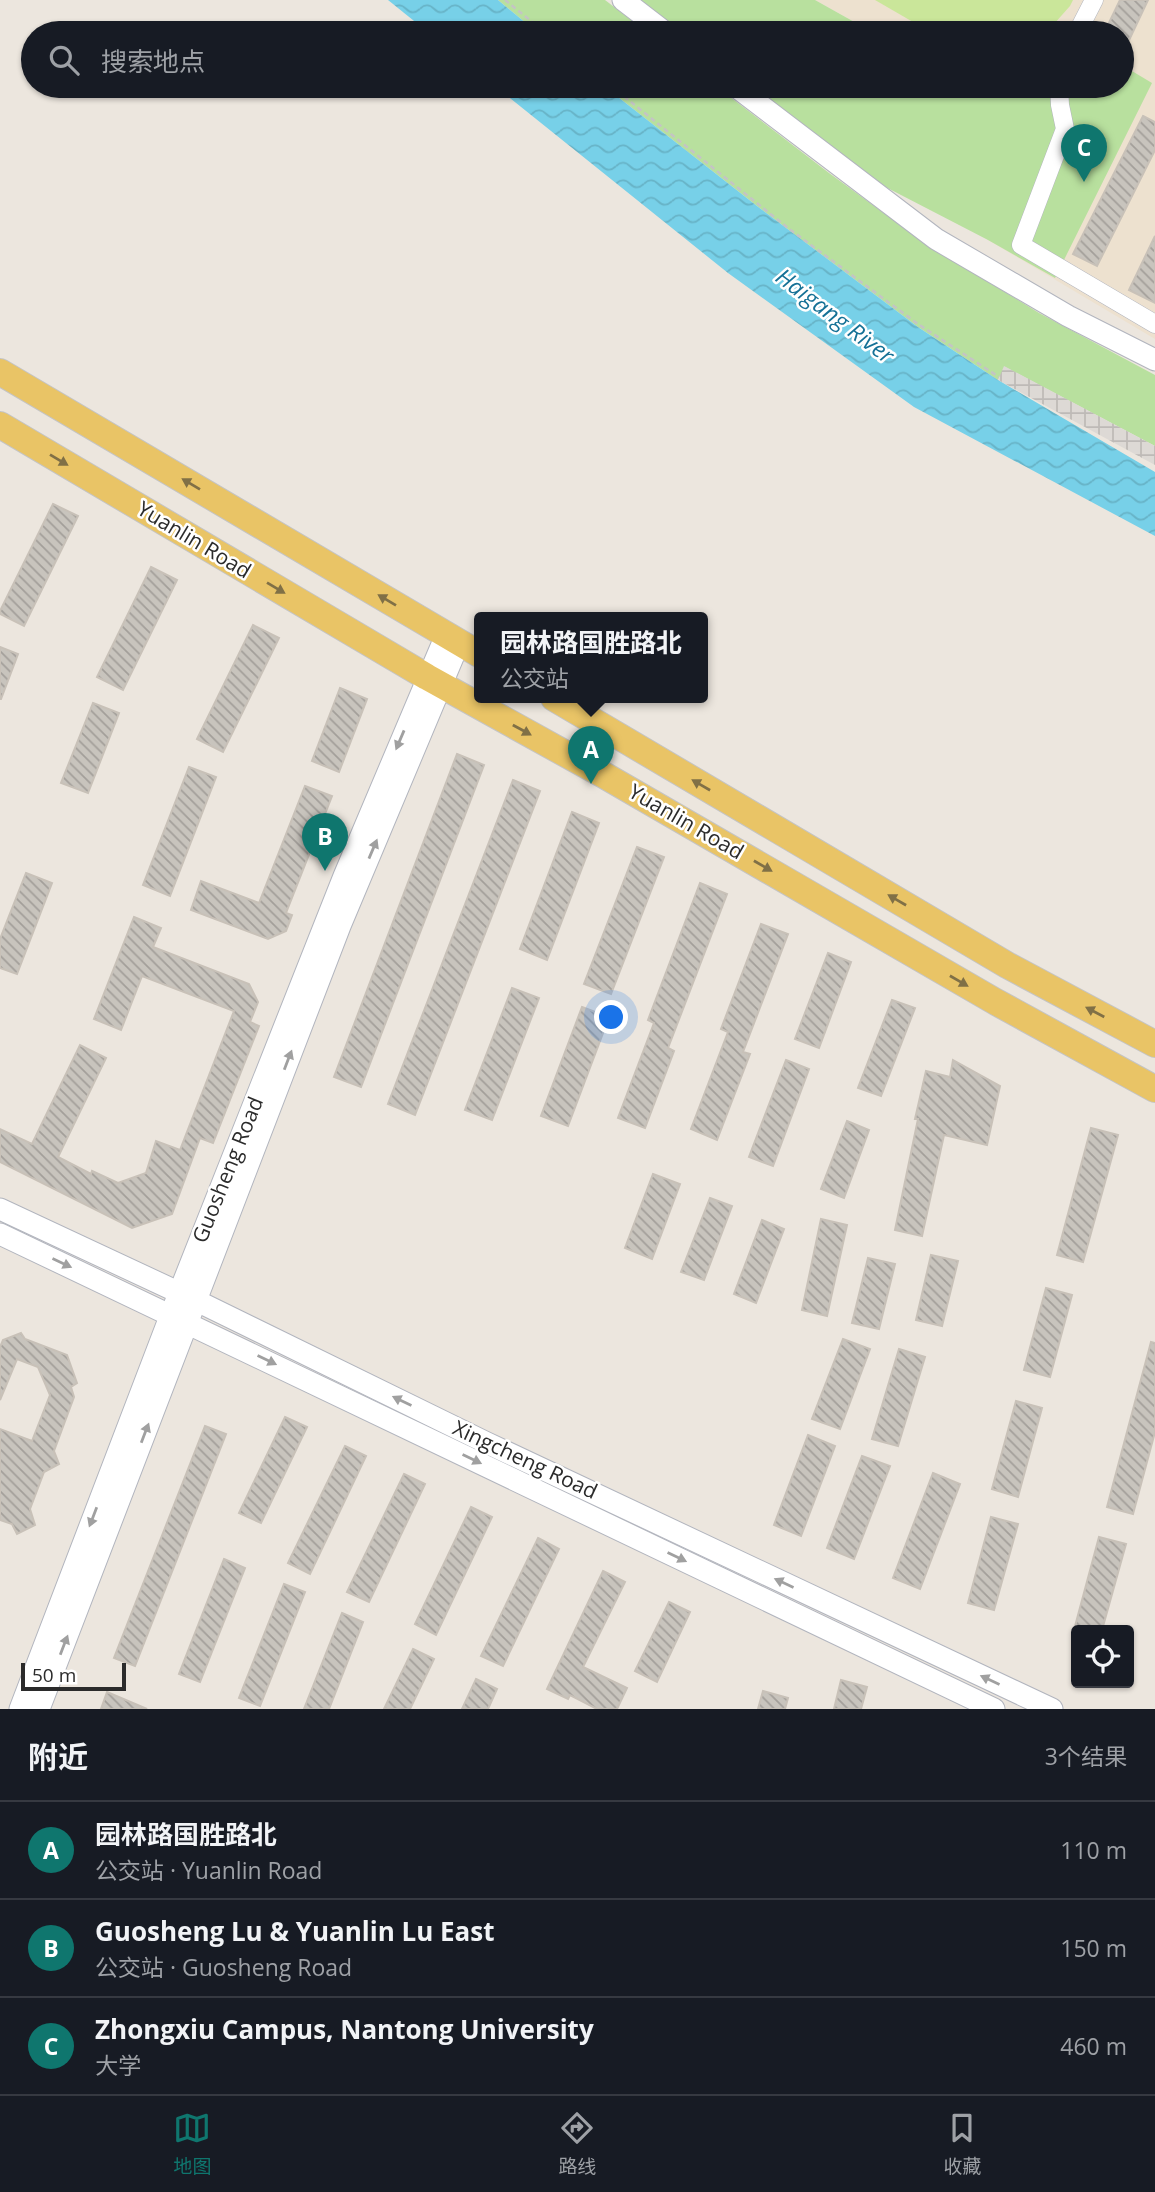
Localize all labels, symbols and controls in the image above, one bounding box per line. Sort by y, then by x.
search box [21,21,1134,98]
icon: search [45,41,83,79]
text: 搜索地点 [101,43,205,79]
pin: C [1061,124,1107,182]
water label: Haigang River [770,260,902,371]
one-way arrow [49,454,68,466]
one-way arrow [181,478,200,490]
street label: Yuanlin Road [132,494,257,584]
one-way arrow [266,582,285,594]
one-way arrow [377,594,396,606]
popup [474,612,708,703]
text: 园林路国胜路北 [500,624,682,660]
text: 公交站 [500,662,569,694]
one-way arrow [513,724,532,736]
pin: A [568,726,614,784]
one-way arrow [395,730,406,751]
street label: Yuanlin Road [624,777,749,865]
one-way arrow [691,778,710,791]
pin: B [302,813,348,871]
one-way arrow [367,838,378,859]
one-way arrow [753,860,772,873]
one-way arrow [887,894,906,906]
one-way arrow [950,974,969,987]
your location [594,1000,628,1034]
one-way arrow [1085,1006,1105,1018]
one-way arrow [283,1050,294,1071]
street label: Guosheng Road [185,1092,269,1247]
one-way arrow [52,1257,72,1268]
one-way arrow [257,1355,277,1366]
one-way arrow [392,1395,412,1406]
street label: Xingcheng Road [449,1413,602,1505]
one-way arrow [139,1422,150,1443]
one-way arrow [462,1453,482,1464]
one-way arrow [88,1507,99,1528]
one-way arrow [667,1551,687,1563]
one-way arrow [774,1577,794,1589]
map controls [1071,1625,1134,1688]
button: locate [1071,1625,1134,1688]
one-way arrow [58,1635,69,1656]
scale bar [21,1660,126,1692]
text: 50 m [32,1662,76,1688]
one-way arrow [980,1674,1000,1686]
text: 附近 [28,1736,88,1777]
text: 3个结果 [1045,1740,1127,1772]
text: 园林路国胜路北 [95,1816,277,1852]
text: A [43,1834,59,1866]
text: 110 m [1060,1834,1127,1866]
text: 公交站 · Yuanlin Road [95,1854,322,1886]
text: Guosheng Lu & Yuanlin Lu East [95,1913,495,1949]
text: B [43,1932,59,1964]
text: 150 m [1060,1932,1127,1964]
text: 公交站 · Guosheng Road [95,1951,352,1983]
text: Zhongxiu Campus, Nantong University [95,2011,594,2047]
text: C [44,2030,58,2062]
text: 460 m [1060,2030,1127,2062]
text: 大学 [95,2049,141,2081]
tab: 地图 [173,2109,212,2179]
tab: 路线 [558,2109,597,2179]
tab: 收藏 [943,2109,982,2179]

